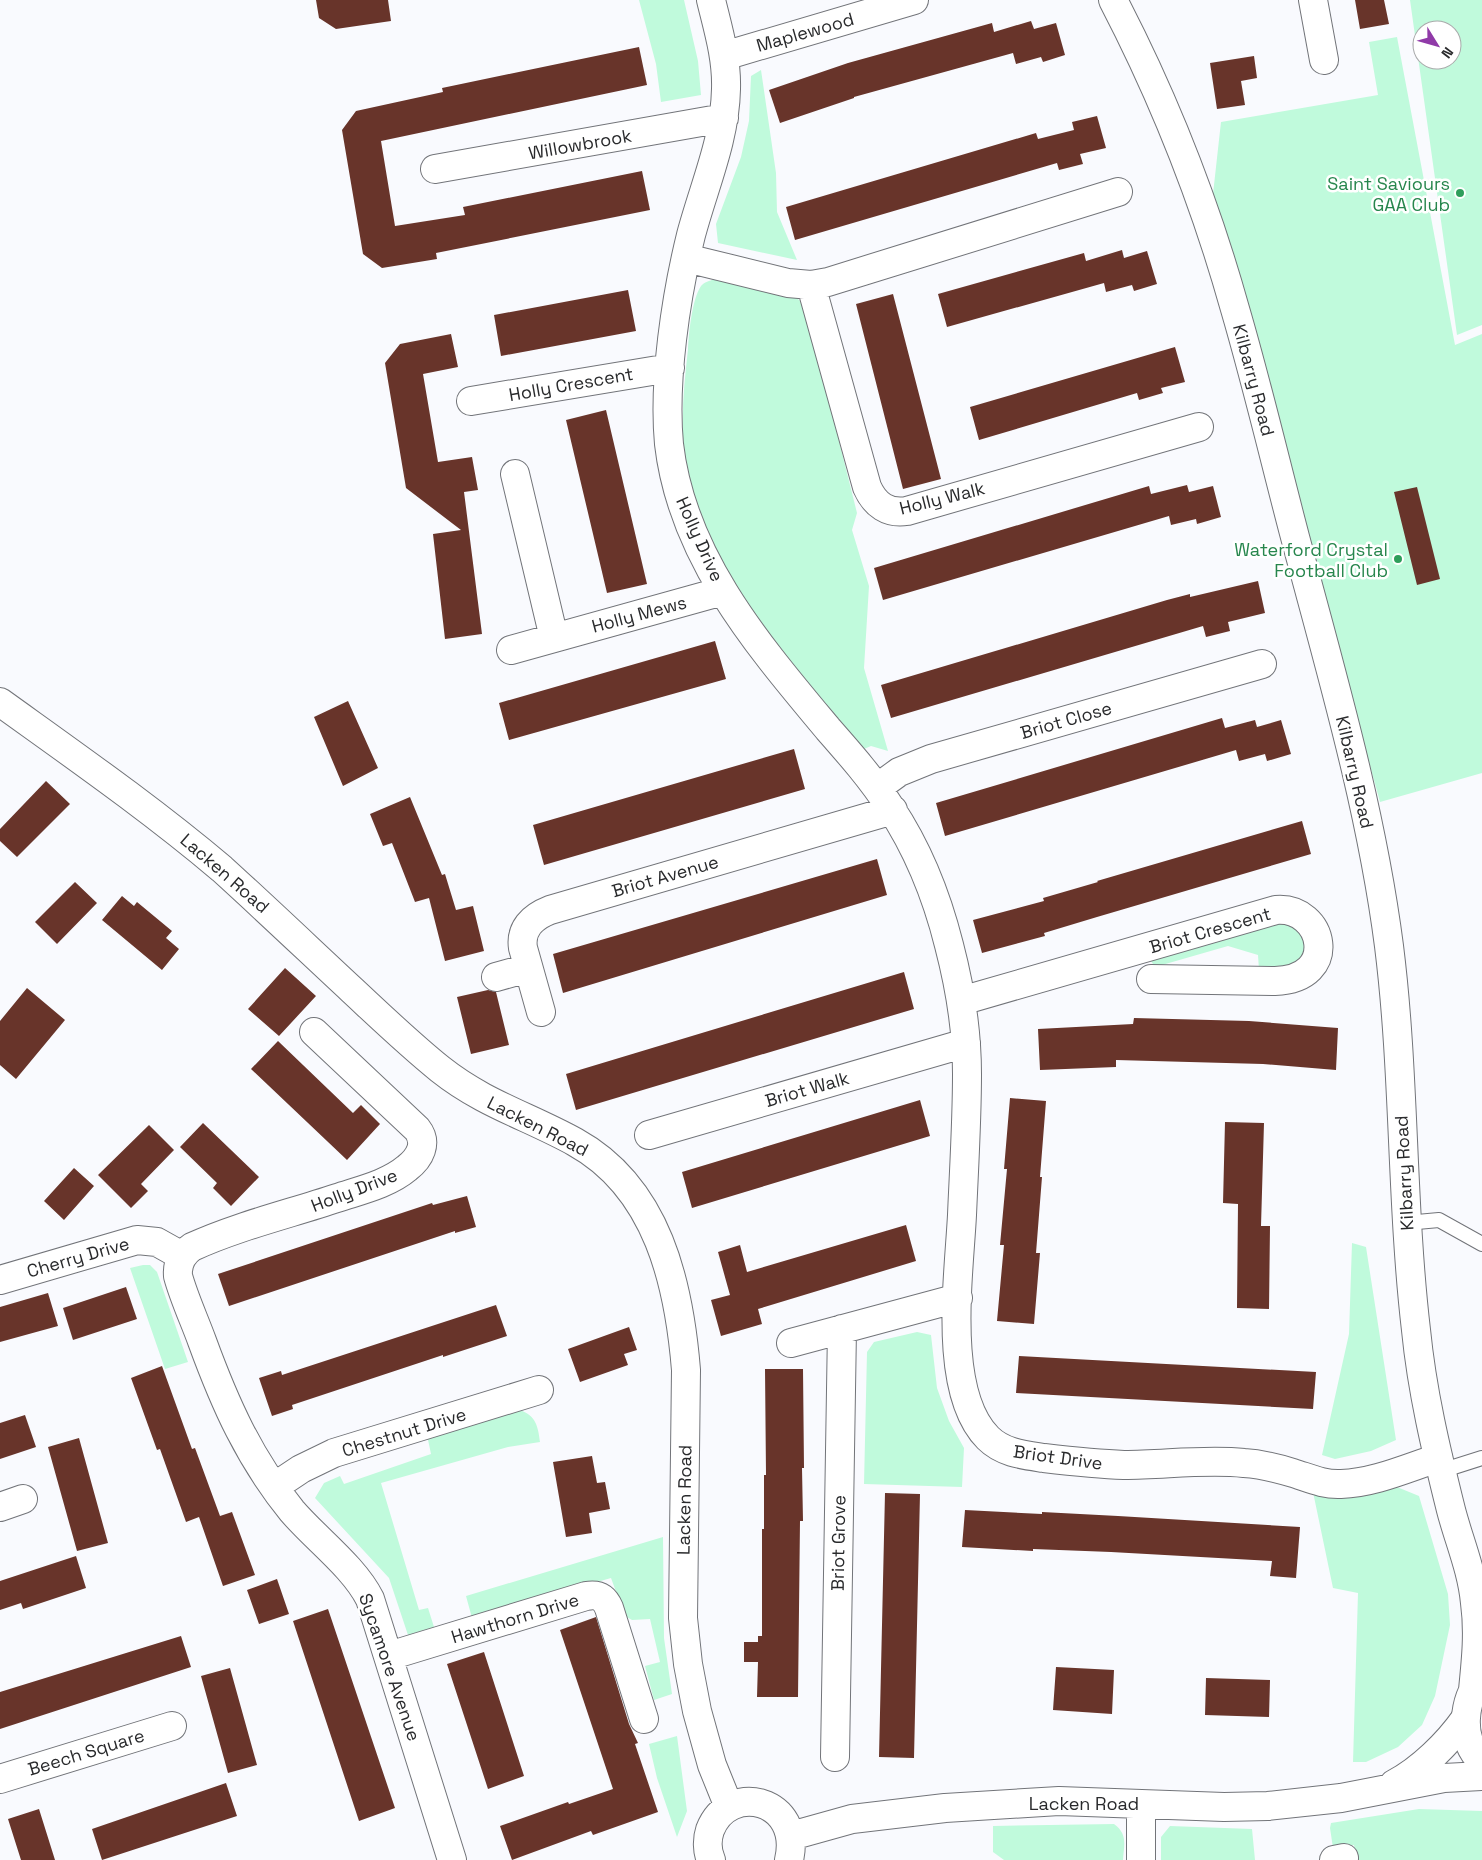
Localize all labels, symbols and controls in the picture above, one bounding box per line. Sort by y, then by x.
street label: Maplewood [754,7,856,57]
north arrow [1412,20,1462,70]
text: N [1437,44,1457,62]
street label: Willowbrook [527,124,634,164]
place label: Saint Saviours GAA Club [1327,172,1450,216]
marker: Saint Saviours GAA Club [1454,187,1466,199]
street label: Kilbarry Road [1228,321,1280,439]
street label: Holly Crescent [507,362,635,406]
street label: Holly Walk [897,476,987,520]
street label: Holly Drive [671,493,729,585]
place label: Waterford Crystal Football Club [1234,538,1388,582]
marker: Waterford Crystal Football Club [1392,553,1404,565]
street label: Holly Mews [589,590,689,638]
street label: Briot Close [1018,696,1114,744]
street label: Kilbarry Road [1331,713,1379,831]
street label: Lacken Road [176,828,274,918]
street label: Briot Avenue [609,850,721,902]
street label: Briot Crescent [1147,902,1273,958]
street label: Briot Walk [762,1066,852,1112]
street label: Lacken Road [484,1091,592,1161]
street label: Kilbarry Road [1390,1115,1418,1231]
street label: Holly Drive [308,1163,400,1217]
street label: Cherry Drive [24,1231,132,1283]
street label: Chestnut Drive [339,1402,469,1462]
street label: Briot Drive [1012,1439,1104,1475]
street label: Lacken Road [672,1445,696,1555]
street label: Briot Grove [826,1495,850,1591]
street label: Hawthorn Drive [448,1588,582,1648]
street label: Sycamore Avenue [354,1590,426,1744]
street label: Beech Square [25,1723,147,1781]
street label: Lacken Road [1029,1792,1139,1815]

